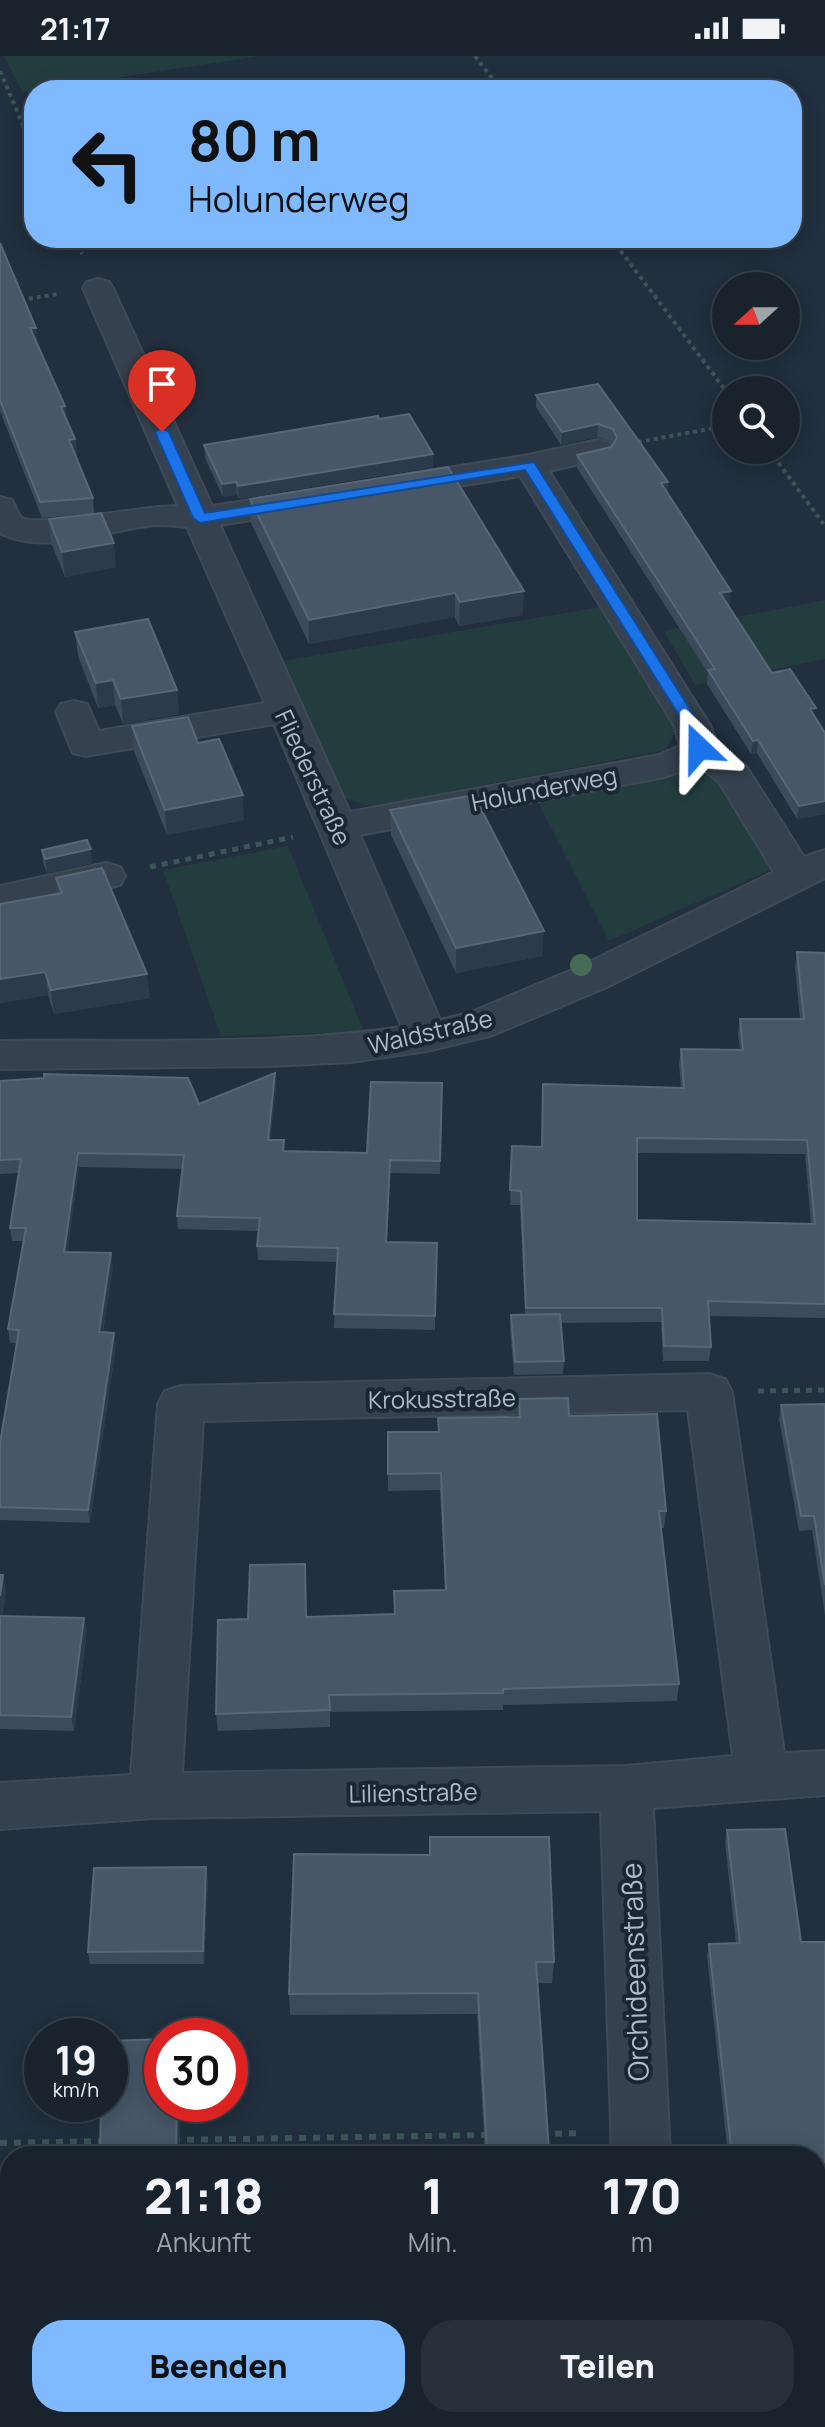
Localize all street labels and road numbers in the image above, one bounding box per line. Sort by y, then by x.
street label: Fliederstraße [268,704,360,850]
street label: Holunderweg [468,758,620,818]
street label: Waldstraße [365,1001,495,1061]
street label: Krokusstraße [368,1380,516,1416]
street label: Lilienstraße [348,1774,478,1810]
street label: Orchideenstraße [611,1862,657,2082]

